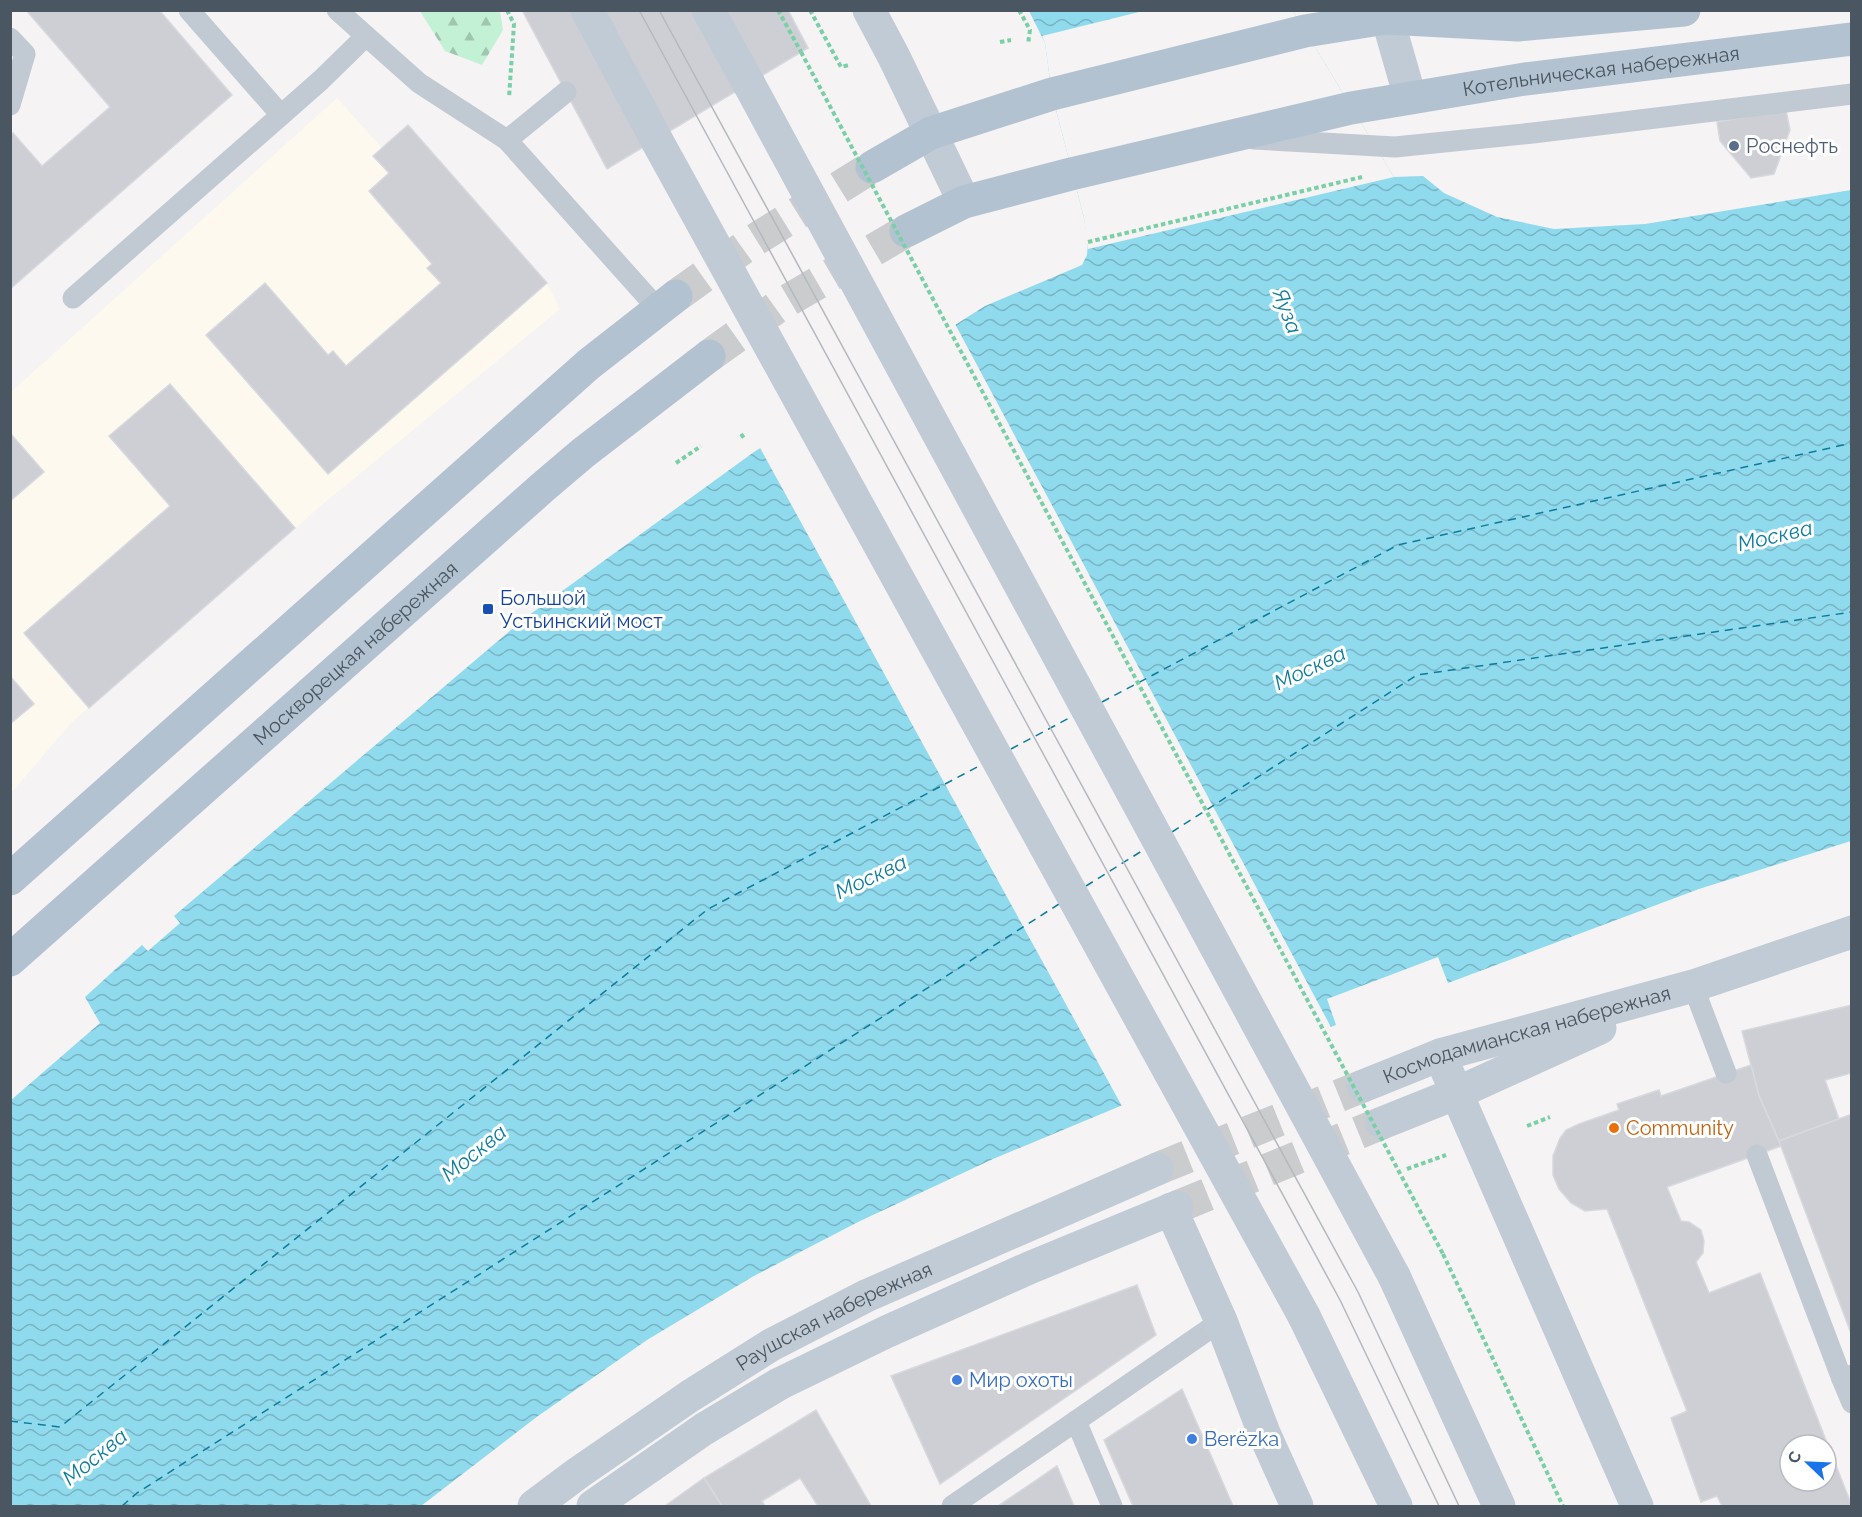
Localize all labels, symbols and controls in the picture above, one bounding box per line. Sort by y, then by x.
street label: Котельническая набережная [1461,41,1741,101]
place label: Роснефть [1746,134,1838,158]
marker: Роснефть [1727,139,1741,153]
water label: Яуза [1267,285,1307,337]
water label: Москва [1735,515,1815,556]
street label: Москворецкая набережная [248,556,463,750]
place label: Большой Устьинский мост [500,586,663,633]
marker: Большой Устьинский мост [481,602,495,616]
water label: Москва [1270,640,1350,695]
water label: Москва [831,849,911,904]
street label: Космодамианская набережная [1379,981,1673,1089]
place label: Community [1626,1116,1734,1140]
water label: Москва [436,1119,511,1186]
marker: Community [1607,1121,1621,1135]
street label: Раушская набережная [732,1257,936,1376]
place label: Мир охоты [969,1368,1073,1392]
marker: Мир охоты [950,1373,964,1387]
water label: Москва [57,1423,132,1490]
place label: Berёzka [1204,1427,1279,1451]
marker: Berёzka [1185,1432,1199,1446]
north arrow [1778,1433,1838,1493]
text: С [1784,1449,1806,1466]

